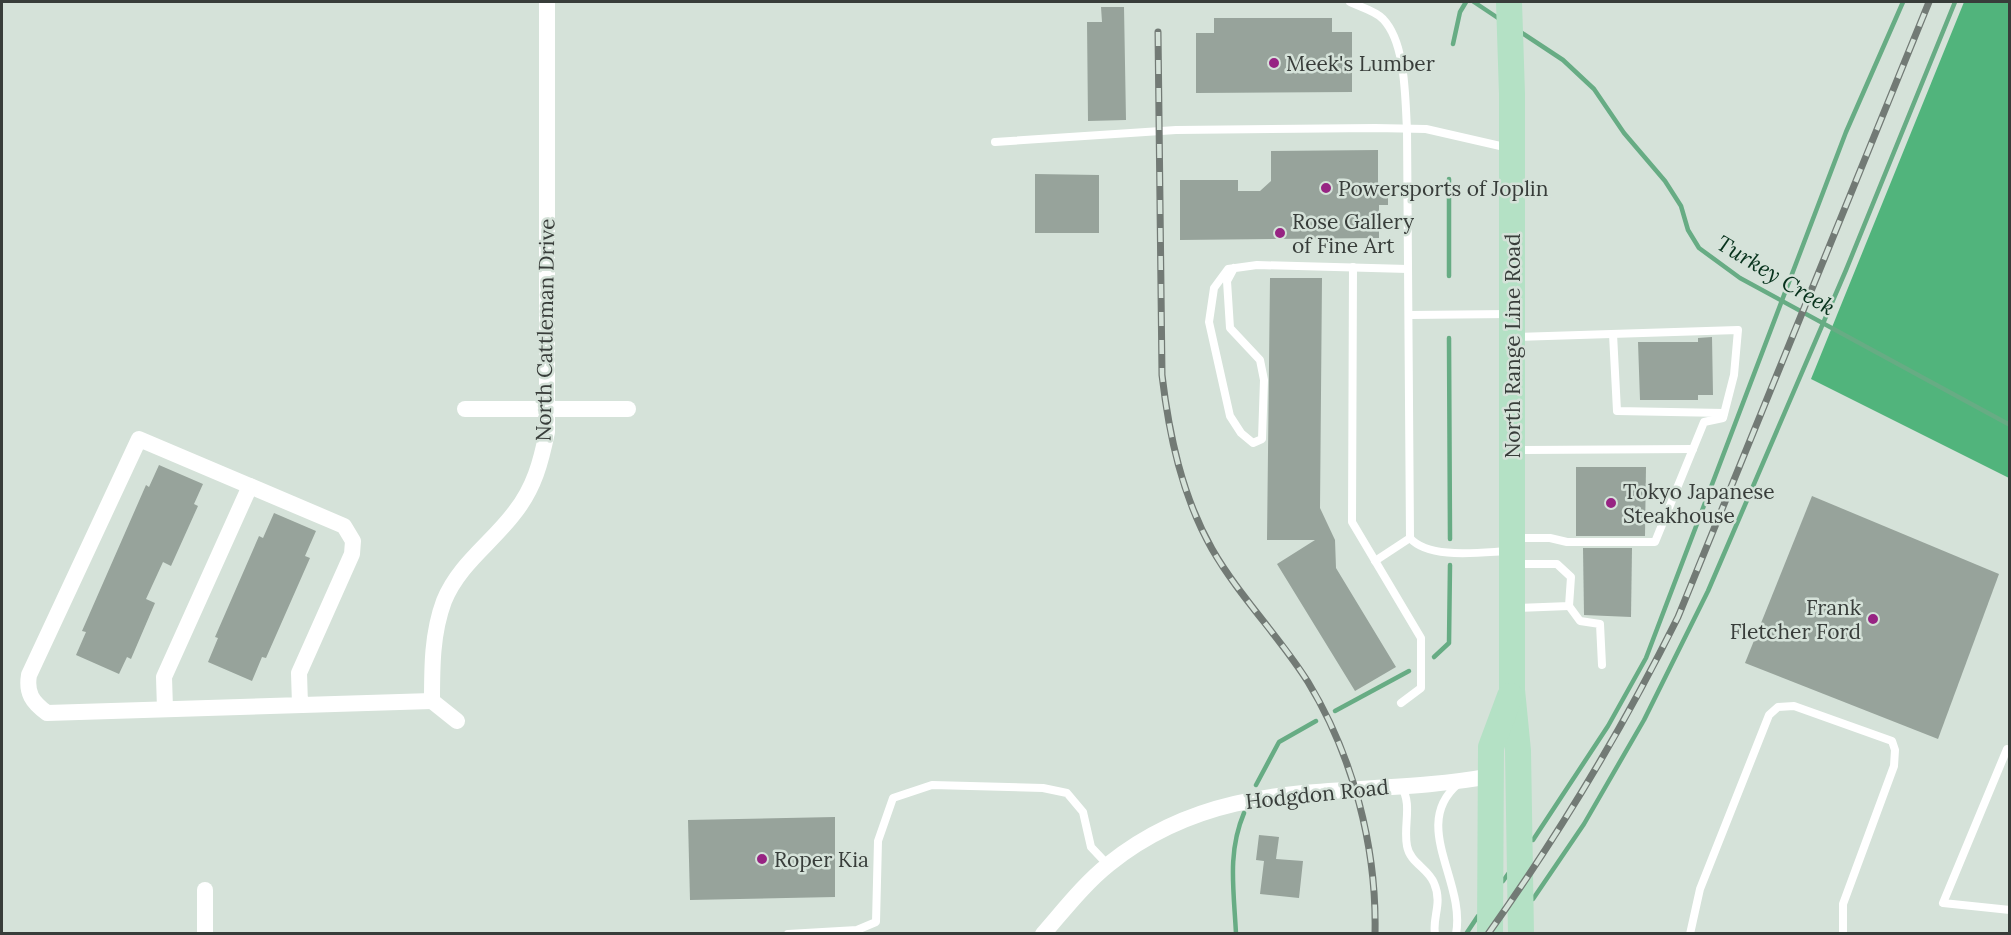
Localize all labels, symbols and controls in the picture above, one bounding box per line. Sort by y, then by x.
place label: Meek's Lumber [1286,50,1435,77]
marker: Meek's Lumber [1267,56,1281,70]
place label: Powersports of Joplin [1338,175,1549,202]
marker: Powersports of Joplin [1319,181,1333,195]
place label: Rose Gallery of Fine Art [1292,208,1414,259]
street label: North Cattleman Drive [530,218,560,442]
marker: Rose Gallery of Fine Art [1273,226,1287,240]
water label: Turkey Creek [1712,229,1840,321]
street label: North Range Line Road [1499,233,1526,459]
place label: Tokyo Japanese Steakhouse [1623,478,1775,529]
marker: Tokyo Japanese Steakhouse [1604,496,1618,510]
place label: Frank Fletcher Ford [1730,594,1862,645]
marker: Frank Fletcher Ford [1866,612,1880,626]
street label: Hodgdon Road [1244,773,1390,815]
place label: Roper Kia [774,846,869,873]
marker: Roper Kia [755,852,769,866]

